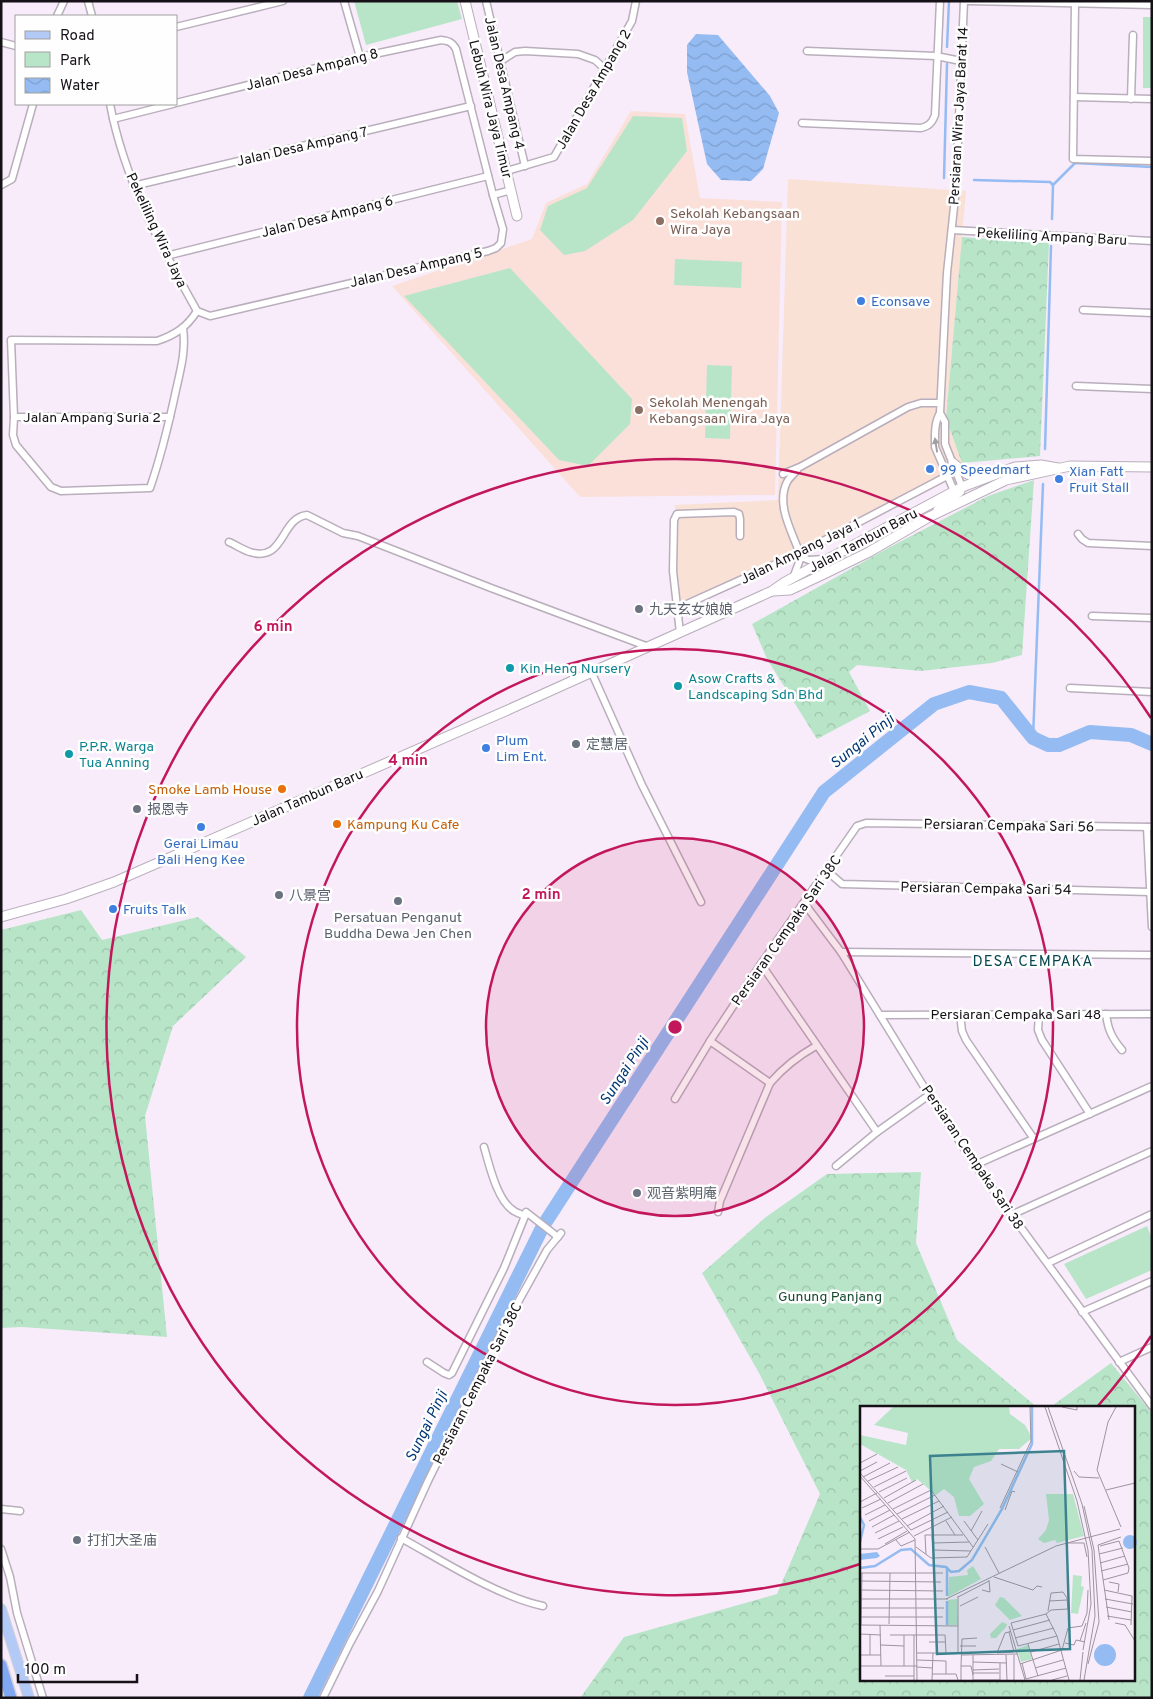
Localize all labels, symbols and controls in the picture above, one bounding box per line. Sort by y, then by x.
legend [15,15,178,105]
street label: Jalan Desa Ampang 4 [480,15,527,151]
text: Road [60,27,95,46]
street label: Jalan Desa Ampang 2 [553,27,636,153]
street label: Persiaran Wira Jaya Barat 14 [946,27,973,206]
street label: Lebuh Wira Jaya Timur [464,38,515,181]
street label: Jalan Desa Ampang 8 [244,46,380,95]
text: Park [60,52,91,71]
text: Water [60,77,100,96]
street label: Jalan Desa Ampang 7 [235,124,370,171]
street label: Pekeliling Wira Jaya [122,170,190,291]
street label: Jalan Desa Ampang 6 [260,193,395,242]
place label: Sekolah Kebangsaan Wira Jaya [670,206,800,239]
marker: Sekolah Kebangsaan Wira Jaya [654,215,666,227]
street label: Pekeliling Ampang Baru [976,225,1128,250]
street label: Jalan Desa Ampang 5 [348,245,484,292]
place label: Econsave [871,294,930,311]
marker: Econsave [855,295,867,307]
place label: Sekolah Menengah Kebangsaan Wira Jaya [649,395,790,428]
marker: Sekolah Menengah Kebangsaan Wira Jaya [633,404,645,416]
street label: Jalan Ampang Suria 2 [23,410,161,427]
one-way arrow [932,437,940,453]
place label: 99 Speedmart [940,462,1030,479]
marker: 99 Speedmart [924,463,936,475]
place label: Xian Fatt Fruit Stall [1069,464,1129,497]
marker: Xian Fatt Fruit Stall [1053,473,1065,485]
street label: Jalan Tambun Baru [806,506,921,577]
street label: Jalan Ampang Jaya 1 [738,516,863,589]
place label: 九天玄女娘娘 [649,601,733,619]
marker: 九天玄女娘娘 [633,603,645,615]
text: 6 min [253,618,293,637]
place label: Kin Heng Nursery [520,661,631,678]
marker: Kin Heng Nursery [504,662,516,674]
place label: Asow Crafts & Landscaping Sdn Bhd [688,671,823,704]
marker: Asow Crafts & Landscaping Sdn Bhd [672,680,684,692]
water label: Sungai Pinji [827,710,900,774]
place label: Plum Lim Ent. [496,733,547,766]
place label: 定慧居 [586,737,628,754]
marker: 定慧居 [570,738,582,750]
place label: P.P.R. Warga Tua Anning [79,739,154,772]
marker: Plum Lim Ent. [480,742,492,754]
marker: P.P.R. Warga Tua Anning [63,748,75,760]
text: 4 min [388,752,428,771]
street label: Jalan Tambun Baru [249,766,366,831]
place label: Smoke Lamb House [148,782,272,799]
marker: Smoke Lamb House [276,783,288,795]
place label: 报恩寺 [147,802,189,819]
marker: 报恩寺 [131,803,143,815]
place label: Kampung Ku Cafe [347,817,459,834]
street label: Persiaran Cempaka Sari 56 [924,817,1094,836]
marker: Kampung Ku Cafe [331,818,343,830]
marker: Gerai Limau Bali Heng Kee [195,821,207,833]
place label: Gerai Limau Bali Heng Kee [157,836,245,869]
street label: Persiaran Cempaka Sari 38C [729,852,846,1009]
street label: Persiaran Cempaka Sari 54 [900,880,1072,899]
text: 2 min [521,886,561,905]
place label: 八景宫 [289,888,331,905]
marker: 八景宫 [273,889,285,901]
marker: Persatuan Penganut Buddha Dewa Jen Chen [392,895,404,907]
place label: Fruits Talk [123,902,187,919]
marker: Fruits Talk [107,903,119,915]
place label: Persatuan Penganut Buddha Dewa Jen Chen [324,910,472,943]
district label: DESA CEMPAKA [973,953,1093,972]
street label: Persiaran Cempaka Sari 48 [931,1007,1101,1024]
centre of rings [666,1018,684,1036]
water label: Sungai Pinji [596,1033,655,1109]
street label: Persiaran Cempaka Sari 38 [917,1082,1026,1233]
place label: 观音紫明庵 [647,1185,717,1203]
marker: 观音紫明庵 [631,1187,643,1199]
park label: Gunung Panjang [778,1289,882,1306]
street label: Persiaran Cempaka Sari 38C [430,1300,527,1468]
water label: Sungai Pinji [402,1387,453,1465]
inset map [860,1406,1136,1682]
place label: 打扪大圣庙 [87,1533,157,1550]
marker: 打扪大圣庙 [71,1534,83,1546]
scale bar [18,1652,136,1684]
text: 100 m [25,1661,66,1680]

